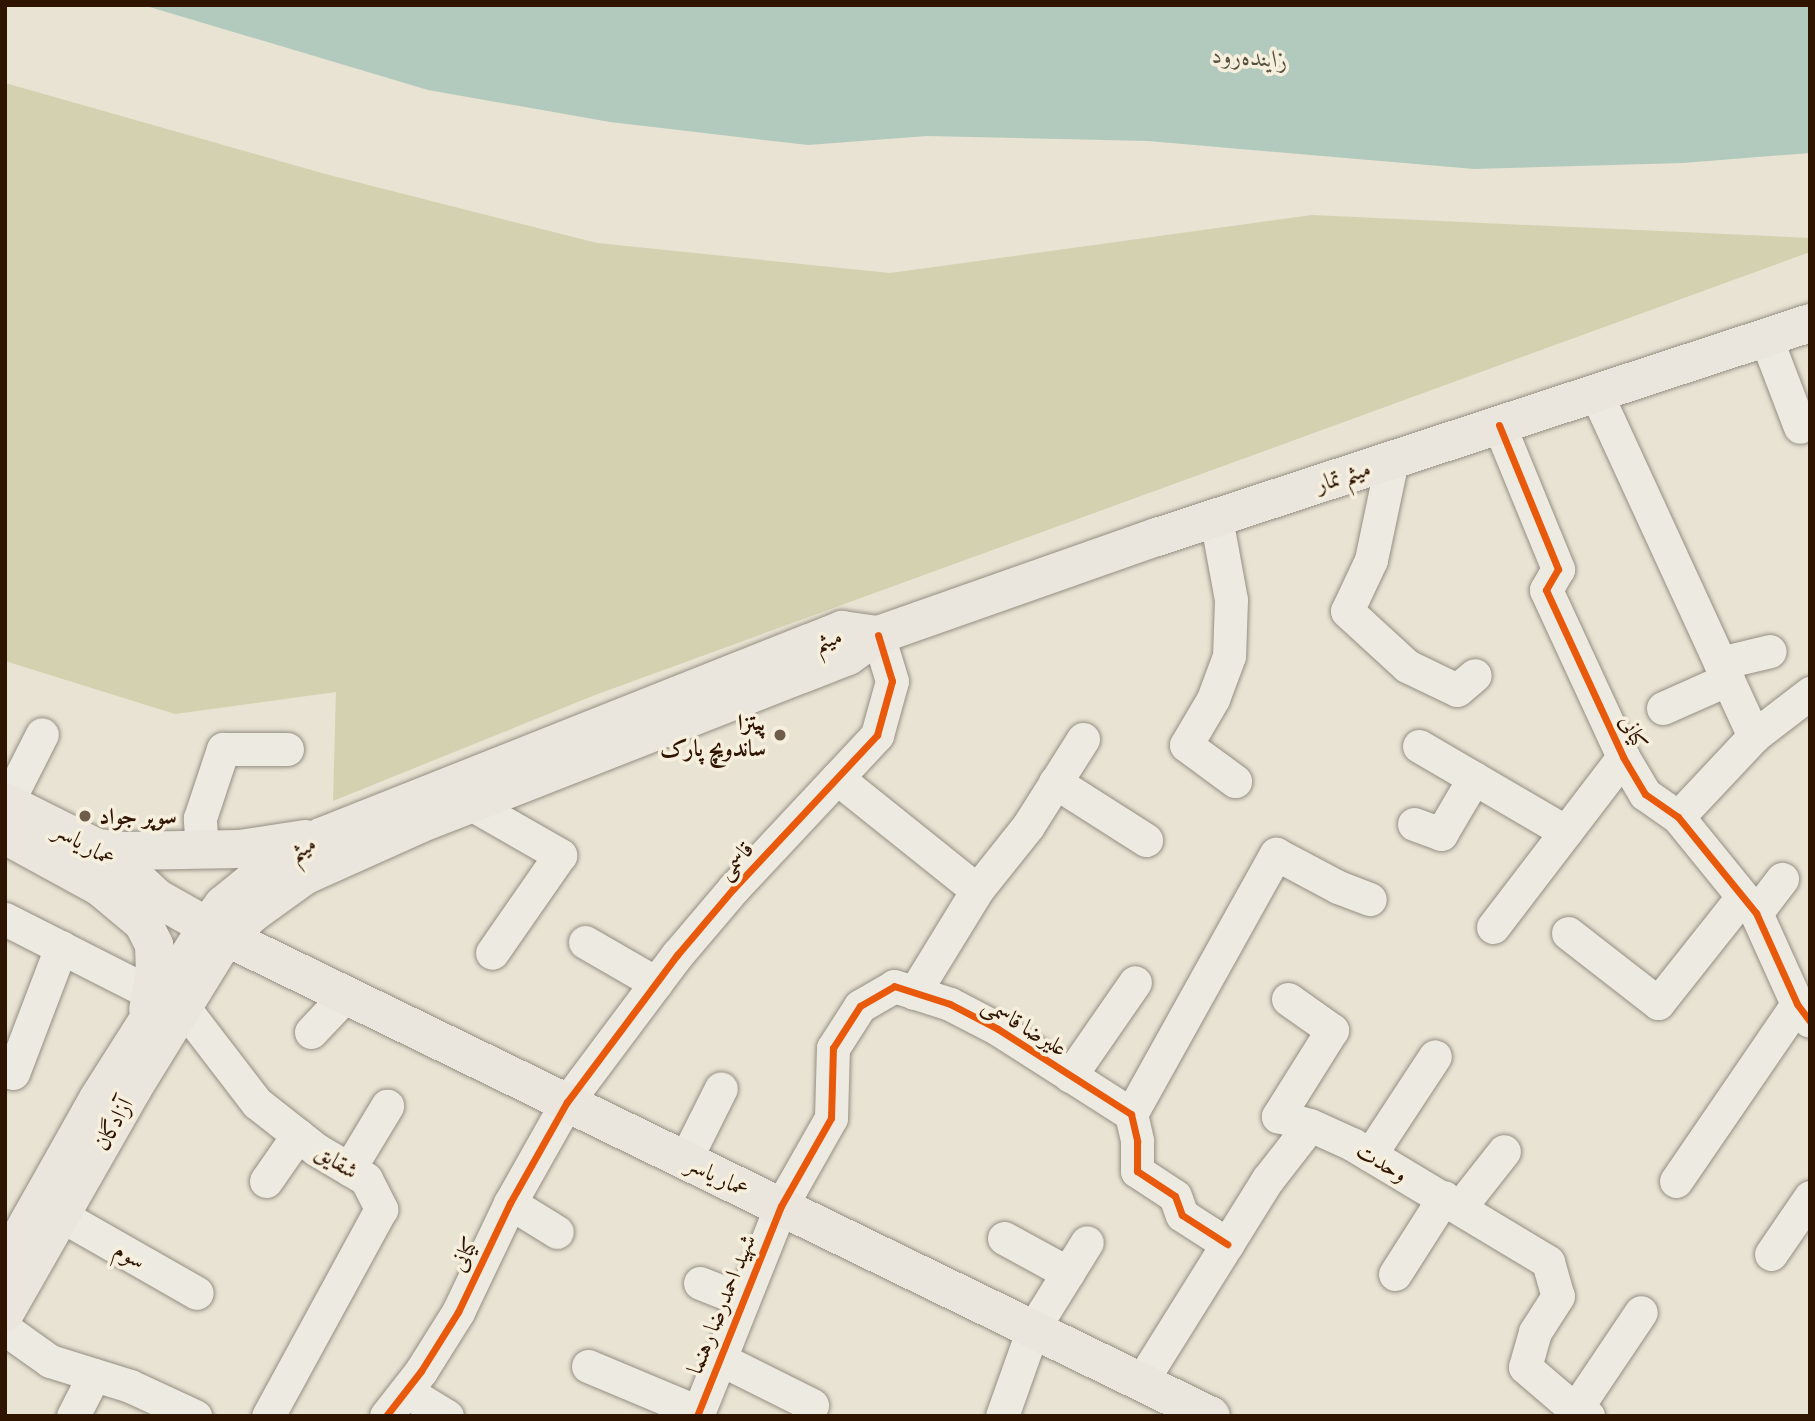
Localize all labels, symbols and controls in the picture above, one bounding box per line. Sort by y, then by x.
water label: زاینده‌رود [1211,40,1289,74]
street label: میثم تمار [1312,454,1374,498]
street label: میثم [811,622,845,656]
place label: پیتزا ساندویچ پارک [660,708,766,762]
street label: کیانی [1614,710,1654,754]
marker: پیتزا ساندویچ پارک [772,727,788,743]
place label: سوپر جواد [99,802,177,830]
marker: سوپر جواد [77,808,93,824]
street label: عمار یاسر [50,816,120,872]
street label: میثم [283,829,321,867]
street label: قاسمی [711,835,759,885]
street label: علیرضا قاسمی [978,990,1072,1062]
street label: آزادگان [87,1093,139,1155]
street label: وحدت [1351,1136,1413,1188]
street label: شقایق [310,1137,364,1185]
street label: عمار یاسر [682,1149,754,1203]
street label: شهید احمدرضا رهنما [680,1230,762,1378]
street label: کیانی [444,1232,484,1276]
street label: سوم [110,1235,150,1275]

